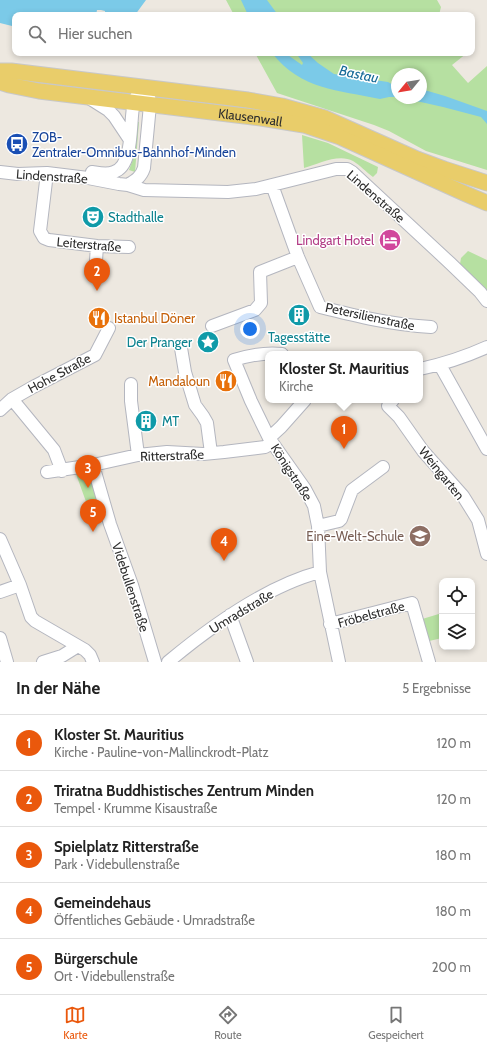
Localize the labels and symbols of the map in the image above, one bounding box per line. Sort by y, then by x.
water label: Bastau [338,61,380,87]
north arrow [391,68,427,104]
street label: Klausenwall [217,105,284,129]
place label: ZOB- Zentraler-Omnibus-Bahnhof-Minden [32,129,236,160]
bus stop icon: ZOB- Zentraler-Omnibus-Bahnhof-Minden [4,131,30,157]
street label: Lindenstraße [16,166,89,187]
street label: Lindenstraße [344,166,409,226]
theatre icon: Stadthalle [80,204,106,230]
place label: Stadthalle [108,209,164,225]
hotel icon: Lindgart Hotel [377,227,403,253]
place label: Lindgart Hotel [296,232,374,248]
street label: Leiterstraße [56,233,122,255]
pin: 2 [84,258,110,291]
street label: Petersilienstraße [324,299,417,333]
building icon: Tagesstätte [286,302,312,328]
restaurant icon: Istanbul Döner [86,305,112,331]
place label: Istanbul Döner [114,310,196,326]
your location [240,319,260,339]
place icon: Der Pranger [195,329,221,355]
place label: Tagesstätte [268,329,330,345]
place label: Der Pranger [127,334,193,350]
street label: Hohe Straße [25,350,93,396]
restaurant icon: Mandaloun [213,368,239,394]
place label: Mandaloun [148,373,210,389]
building icon: MT [133,408,159,434]
place label: MT [162,413,179,429]
pin: 1 [331,416,357,449]
street label: Königstraße [268,441,317,504]
street label: Weingarten [416,443,468,503]
street label: Ritterstraße [140,446,205,464]
pin: 3 [75,455,101,488]
pin: 5 [80,499,106,532]
school or university icon: Eine-Welt-Schule [407,523,433,549]
pin: 4 [211,528,237,561]
place label: Eine-Welt-Schule [306,528,404,544]
street label: Videbullenstraße [109,540,153,634]
street label: Umradstraße [206,585,276,636]
street label: Fröbelstraße [336,597,406,631]

